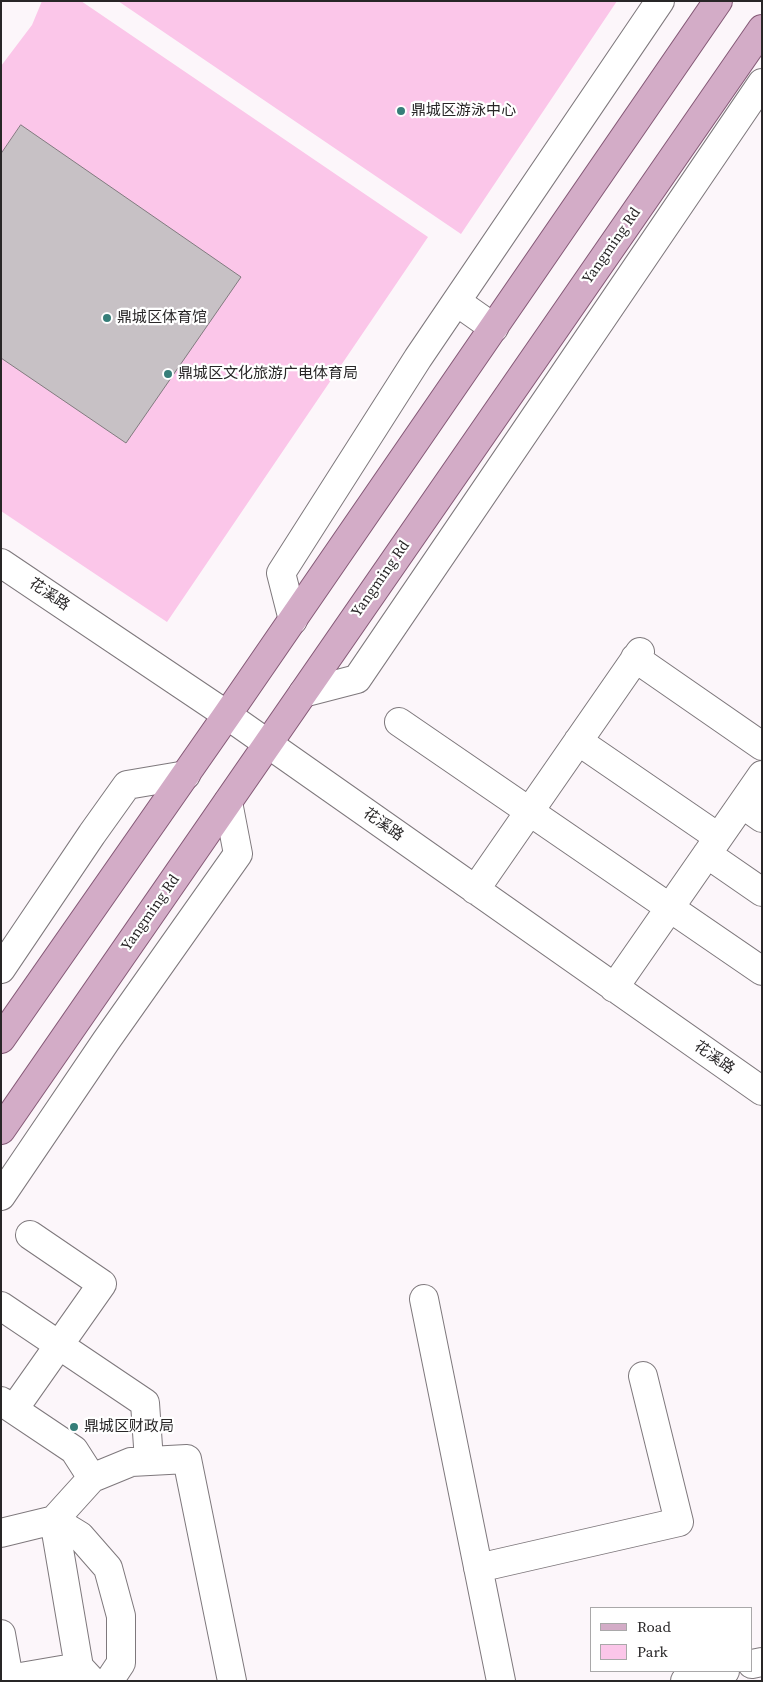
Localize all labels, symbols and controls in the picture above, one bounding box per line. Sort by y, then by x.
place label: 鼎城区游泳中心 [411,102,516,120]
marker: 鼎城区游泳中心 [395,105,407,117]
street label: Yangming Rd [579,204,645,288]
place label: 鼎城区体育馆 [117,309,207,327]
marker: 鼎城区体育馆 [101,312,113,324]
place label: 鼎城区文化旅游广电体育局 [178,365,358,383]
marker: 鼎城区文化旅游广电体育局 [162,368,174,380]
street label: Yangming Rd [348,537,414,621]
street label: 花溪路 [25,575,73,615]
street label: 花溪路 [359,805,407,845]
street label: Yangming Rd [118,871,184,955]
street label: 花溪路 [690,1038,738,1078]
place label: 鼎城区财政局 [84,1418,174,1436]
marker: 鼎城区财政局 [68,1421,80,1433]
legend [590,1607,753,1672]
text: Road [637,1616,671,1637]
text: Park [637,1641,668,1662]

